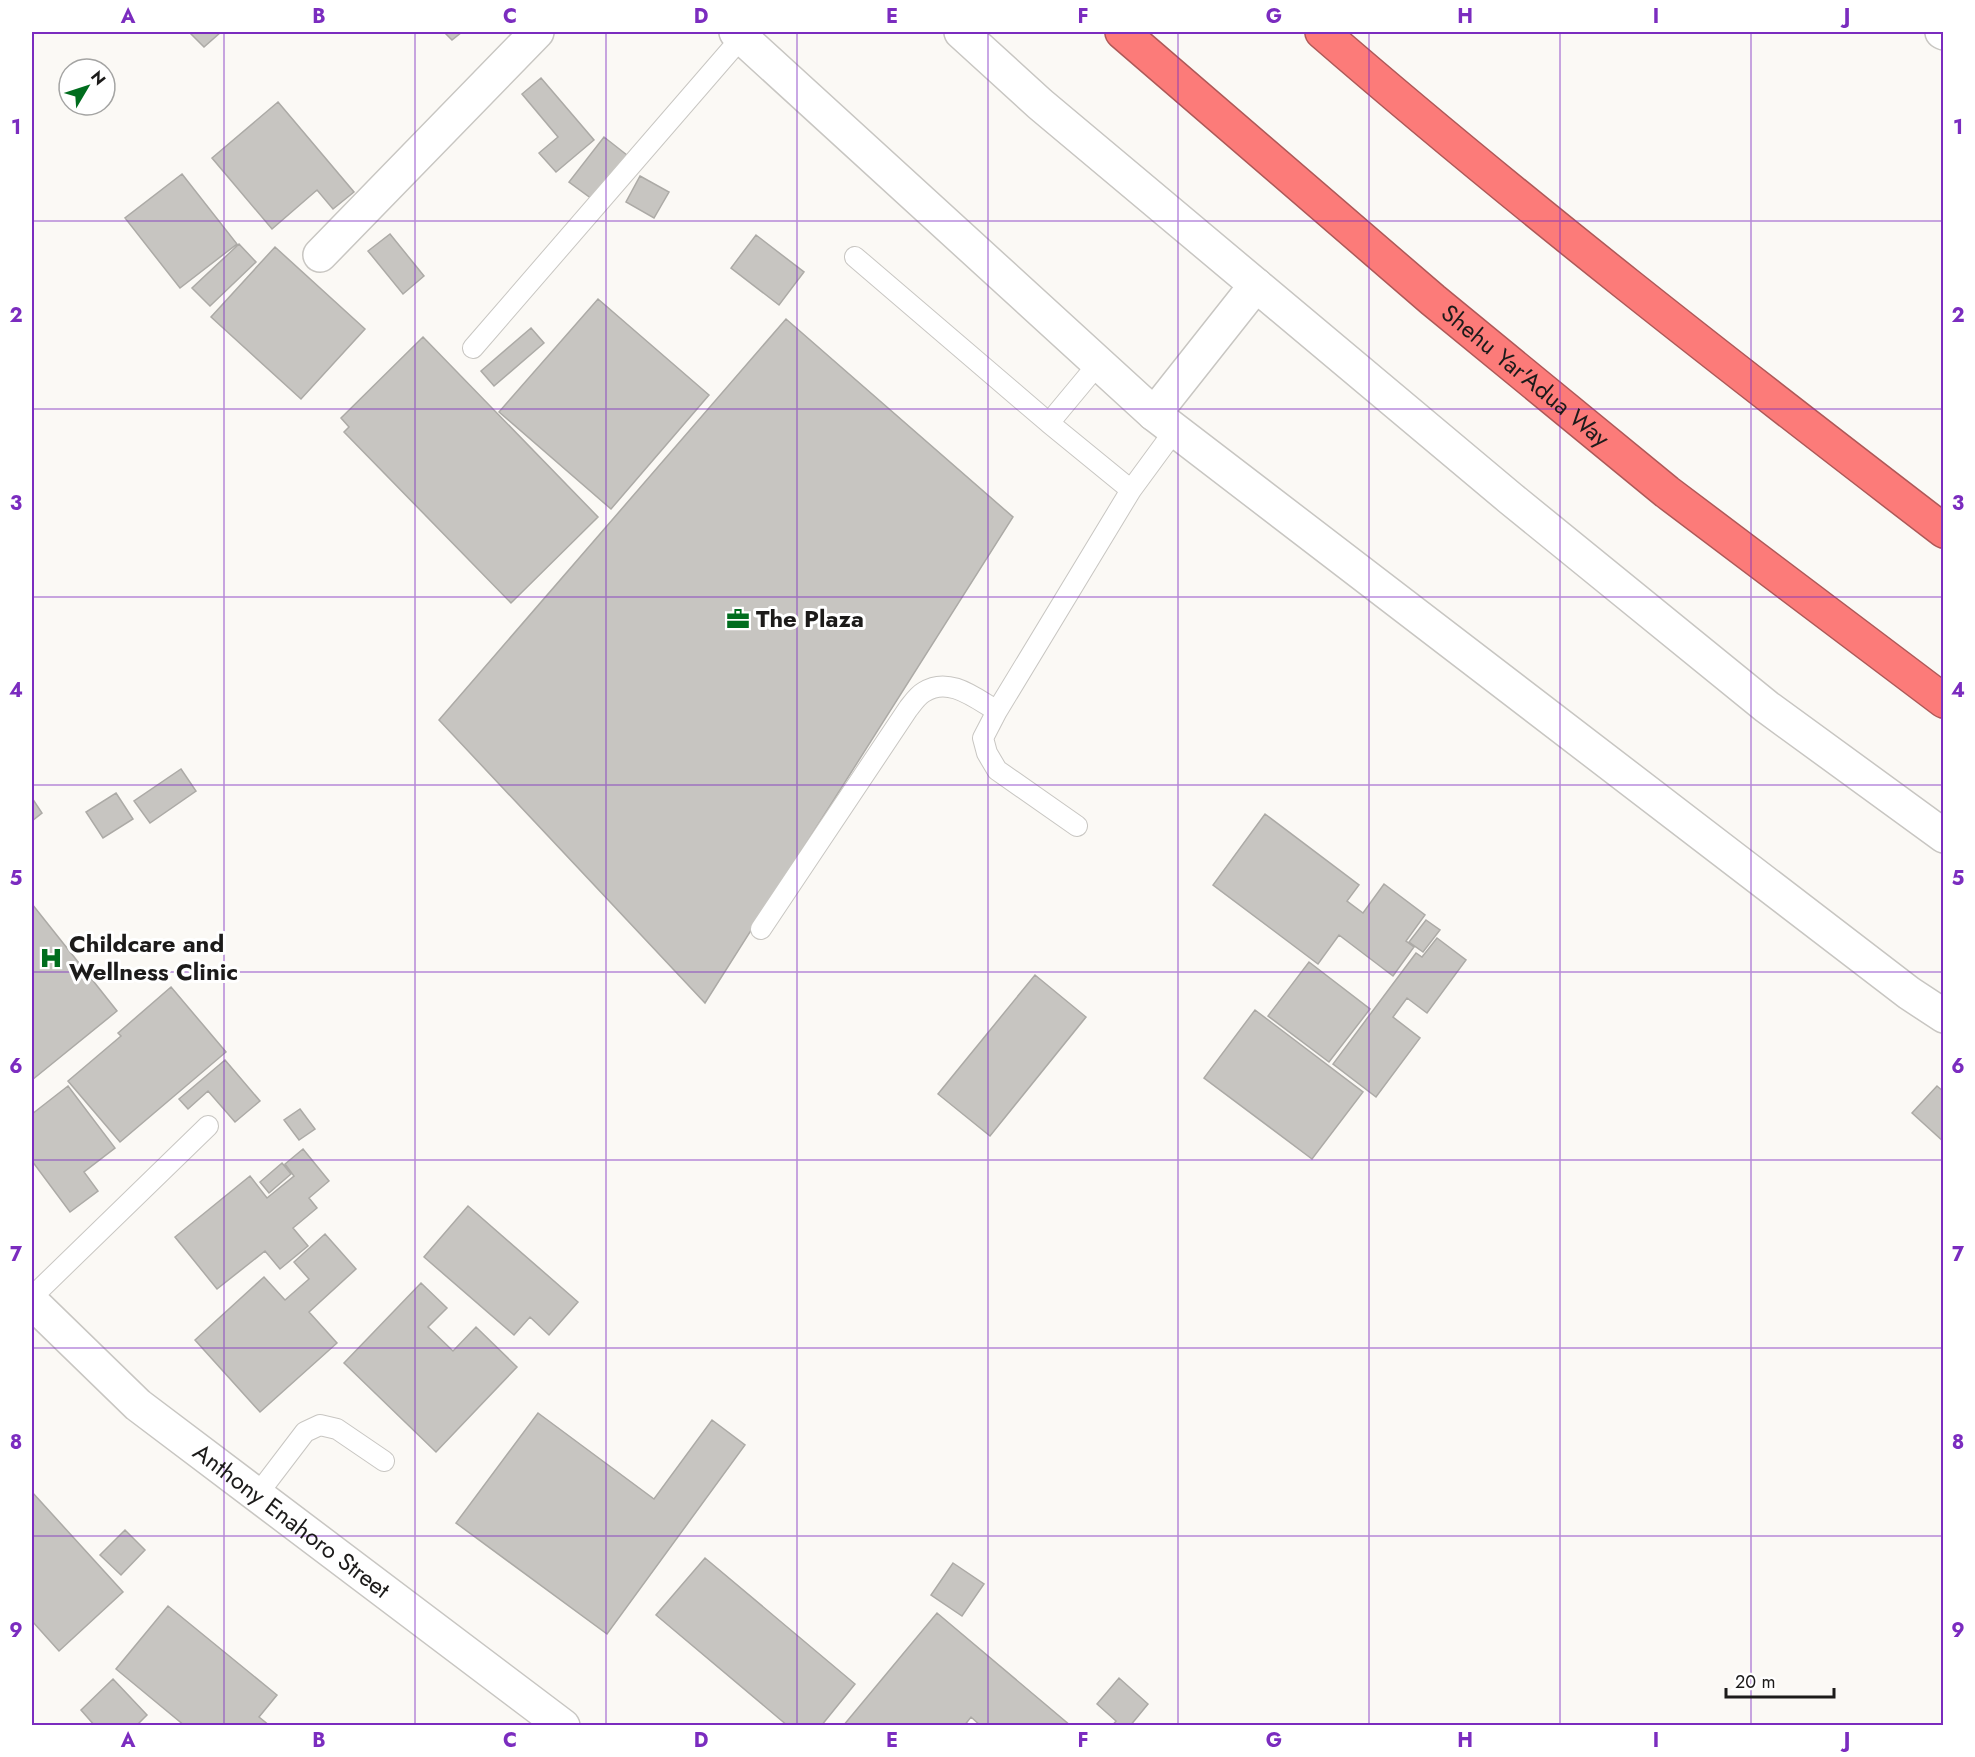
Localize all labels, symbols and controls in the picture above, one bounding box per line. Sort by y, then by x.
text: A [120,2,136,31]
text: B [312,2,326,31]
text: C [503,2,517,31]
text: D [694,2,708,31]
text: E [886,2,898,31]
text: F [1077,2,1089,31]
text: G [1266,2,1282,31]
text: H [1457,2,1473,31]
text: I [1653,2,1659,31]
text: J [1840,2,1850,31]
north arrow [57,57,117,117]
text: N [85,66,111,90]
text: 1 [11,113,21,142]
text: 1 [1953,113,1963,142]
street label: Shehu Yar'Adua Way [1434,296,1618,455]
text: 2 [9,301,23,330]
text: 2 [1951,301,1965,330]
text: 3 [10,489,22,518]
text: 3 [1952,489,1964,518]
place label: The Plaza [756,601,864,636]
office icon: The Plaza [725,606,751,632]
text: 4 [9,676,23,705]
text: 4 [1951,676,1965,705]
text: 5 [10,864,23,893]
text: 5 [1952,864,1965,893]
place label: Childcare and Wellness Clinic [69,926,238,989]
hospital icon: Childcare and Wellness Clinic [38,945,64,971]
text: 6 [9,1052,23,1081]
text: 6 [1951,1052,1965,1081]
text: 7 [10,1240,23,1269]
text: 7 [1952,1240,1965,1269]
text: 8 [10,1428,22,1457]
text: 8 [1952,1428,1964,1457]
street label: Anthony Enahoro Street [186,1435,398,1606]
text: 9 [9,1616,23,1645]
text: 9 [1951,1616,1965,1645]
scale bar [1726,1661,1834,1699]
text: 20 m [1735,1669,1775,1695]
text: A [120,1726,136,1755]
text: B [312,1726,326,1755]
text: C [503,1726,517,1755]
text: D [694,1726,708,1755]
text: E [886,1726,898,1755]
text: F [1077,1726,1089,1755]
text: G [1266,1726,1282,1755]
text: H [1457,1726,1473,1755]
text: I [1653,1726,1659,1755]
text: J [1840,1726,1850,1755]

